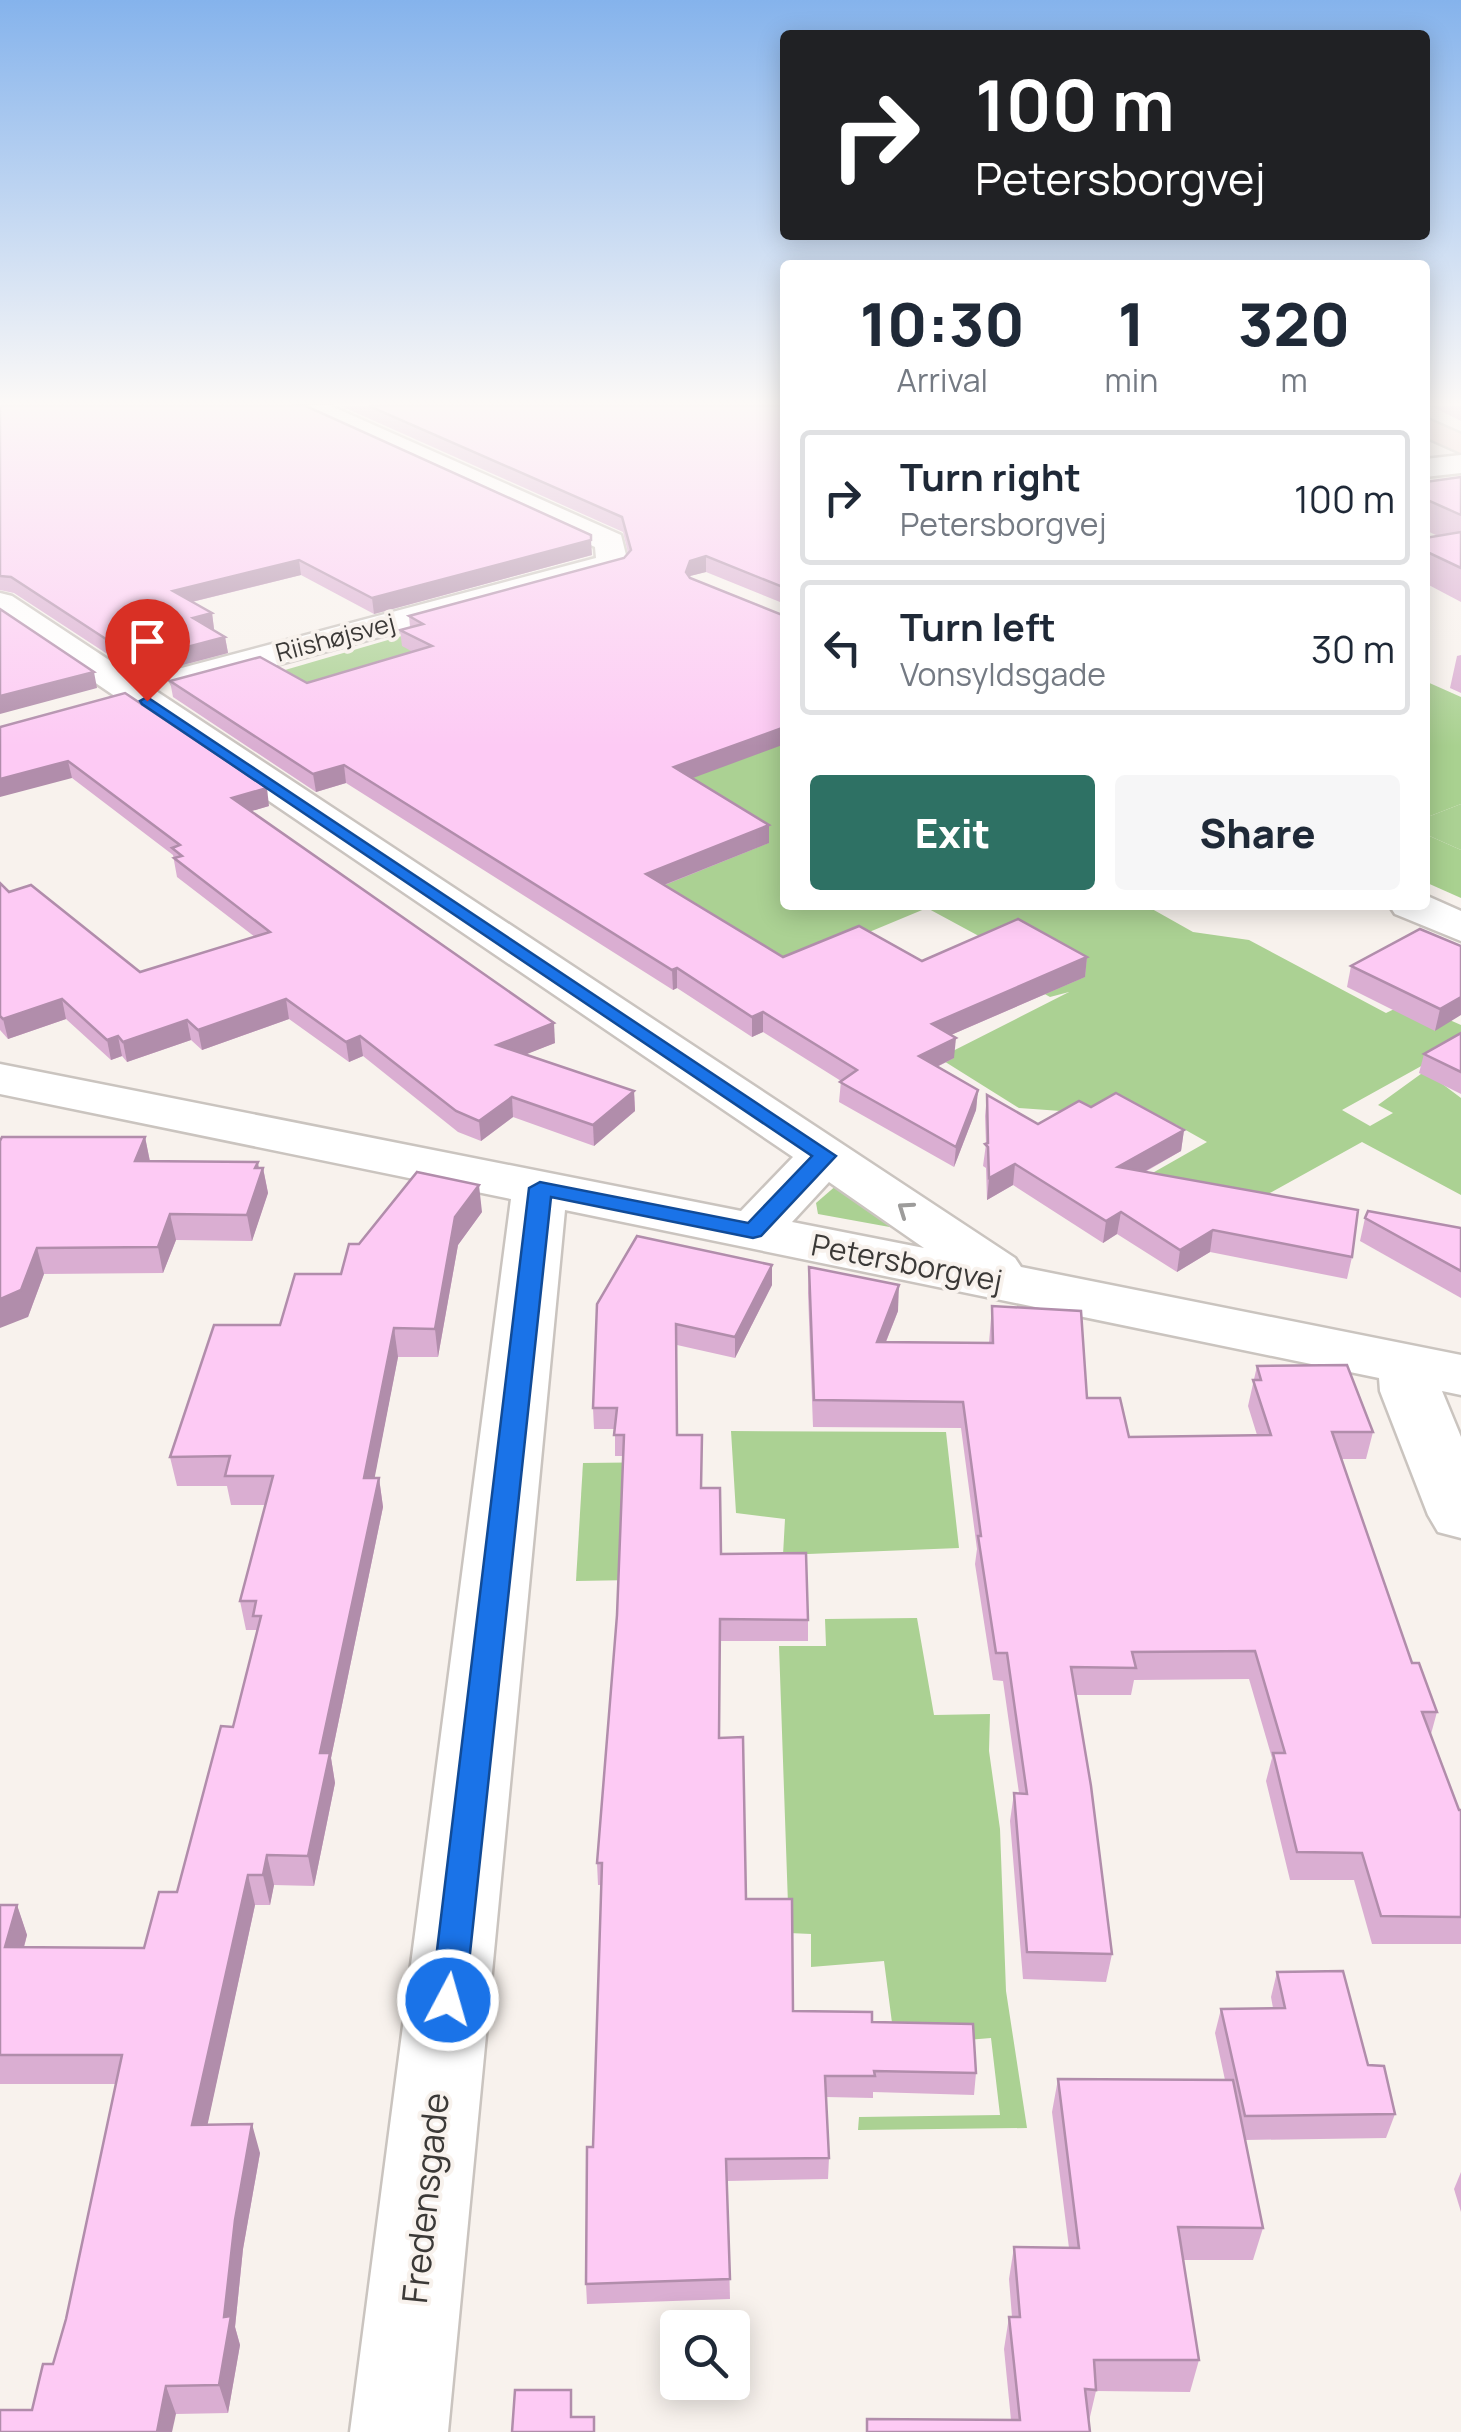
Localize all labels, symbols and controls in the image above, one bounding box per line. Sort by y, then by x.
text: 100 m [975,56,1175,152]
icon: right [810,70,940,200]
text: Petersborgvej [975,147,1265,209]
text: 10:30 [860,282,1025,364]
text: 1 [1118,282,1145,364]
text: 320 [1238,282,1350,364]
text: Arrival [897,358,988,402]
text: min [1105,358,1158,402]
text: m [1281,358,1308,402]
text: Turn right [900,450,1081,502]
icon: right [815,470,870,525]
text: 100 m [1294,472,1395,524]
text: Petersborgvej [900,502,1107,546]
pin [105,599,190,702]
text: Turn left [900,600,1056,652]
street label: Riishøjsvej [271,604,399,670]
icon: arrive [120,614,175,669]
icon: left [815,620,870,675]
text: 30 m [1311,622,1395,674]
text: Vonsyldsgade [900,652,1106,696]
button: Exit [810,775,1095,890]
button: Share [1115,775,1400,890]
one-way arrow [898,1202,916,1221]
street label: Petersborgvej [808,1223,1006,1301]
position arrow [396,1948,500,2052]
street label: Fredensgade [390,2090,460,2306]
map controls [660,2310,750,2400]
button: search [660,2310,750,2400]

